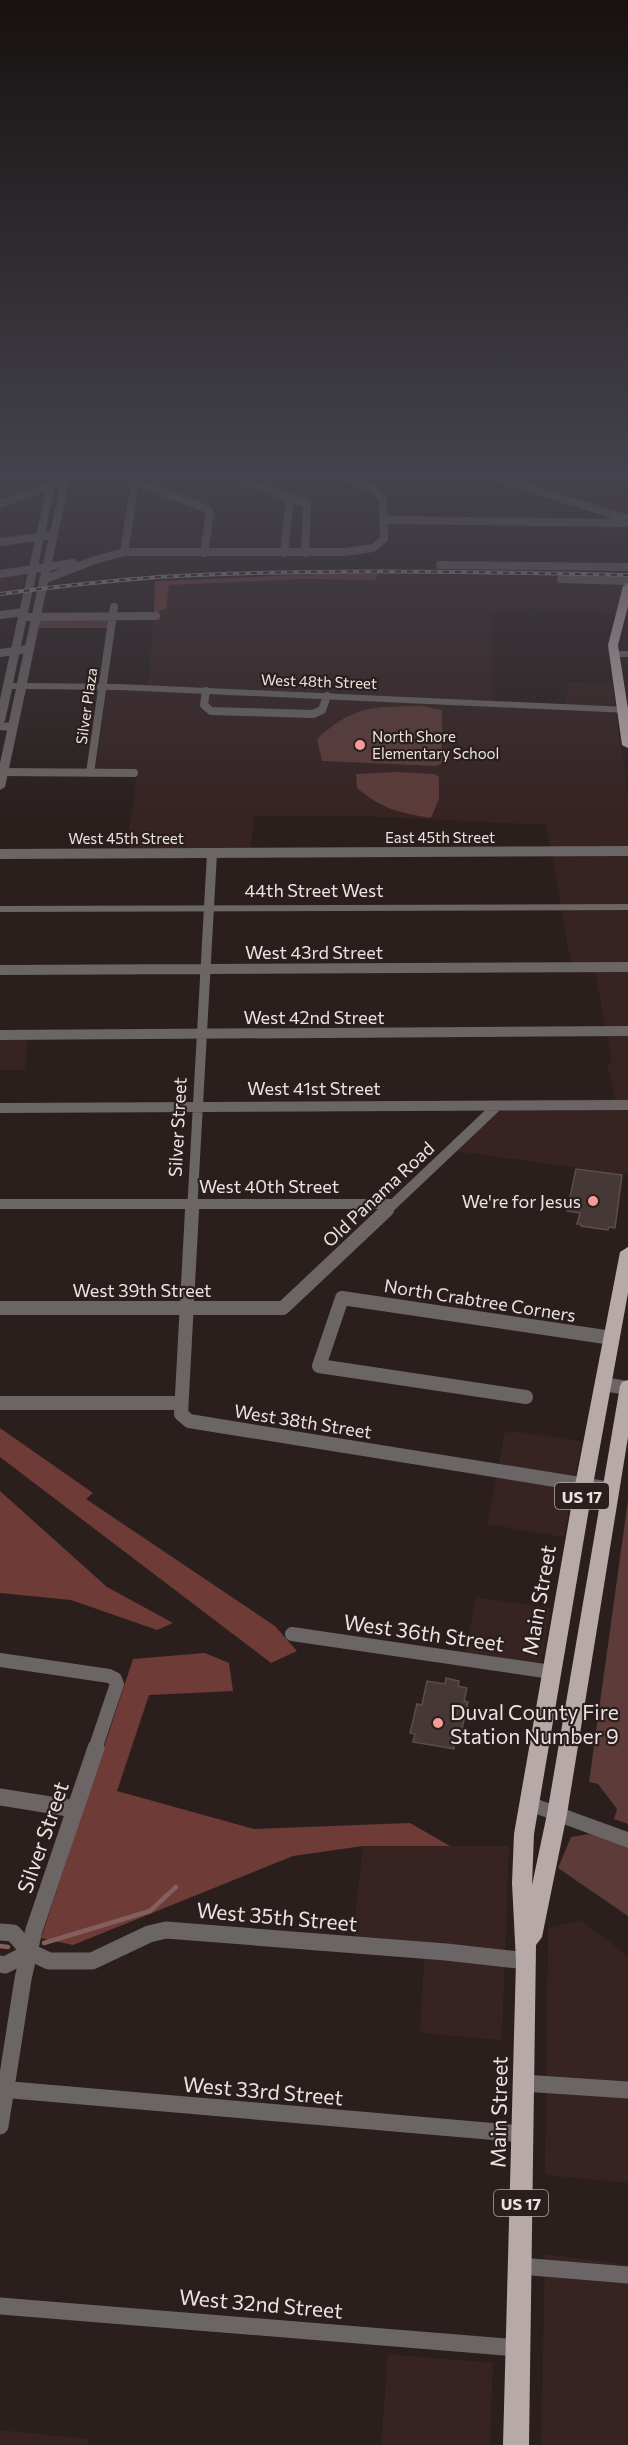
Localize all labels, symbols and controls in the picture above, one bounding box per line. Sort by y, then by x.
street label: Silver Plaza [72,667,100,745]
street label: West 48th Street [261,670,377,692]
place label: North Shore Elementary School [372,727,499,762]
marker: North Shore Elementary School [353,738,367,752]
street label: East 45th Street [385,828,495,846]
street label: West 45th Street [68,829,184,847]
street label: 44th Street West [244,879,384,901]
street label: West 43rd Street [245,941,383,963]
street label: West 42nd Street [243,1006,385,1028]
street label: Silver Street [163,1077,191,1177]
street label: West 41st Street [247,1077,381,1099]
street label: Old Panama Road [318,1137,438,1251]
street label: West 40th Street [199,1175,339,1197]
place label: We're for Jesus [462,1190,581,1212]
marker: We're for Jesus [586,1194,600,1208]
street label: North Crabtree Corners [383,1274,577,1326]
street label: West 39th Street [73,1279,211,1301]
street label: West 38th Street [233,1399,373,1443]
road number: US 17 [555,1483,609,1509]
street label: Main Street [516,1543,560,1657]
street label: West 36th Street [342,1608,506,1656]
place label: Duval County Fire Station Number 9 [450,1699,619,1748]
marker: Duval County Fire Station Number 9 [431,1716,445,1730]
street label: Silver Street [11,1778,73,1896]
street label: West 35th Street [196,1897,358,1935]
street label: Main Street [485,2056,511,2168]
street label: West 33rd Street [182,2071,344,2109]
road number: US 17 [494,2190,548,2216]
street label: West 32nd Street [178,2283,344,2323]

